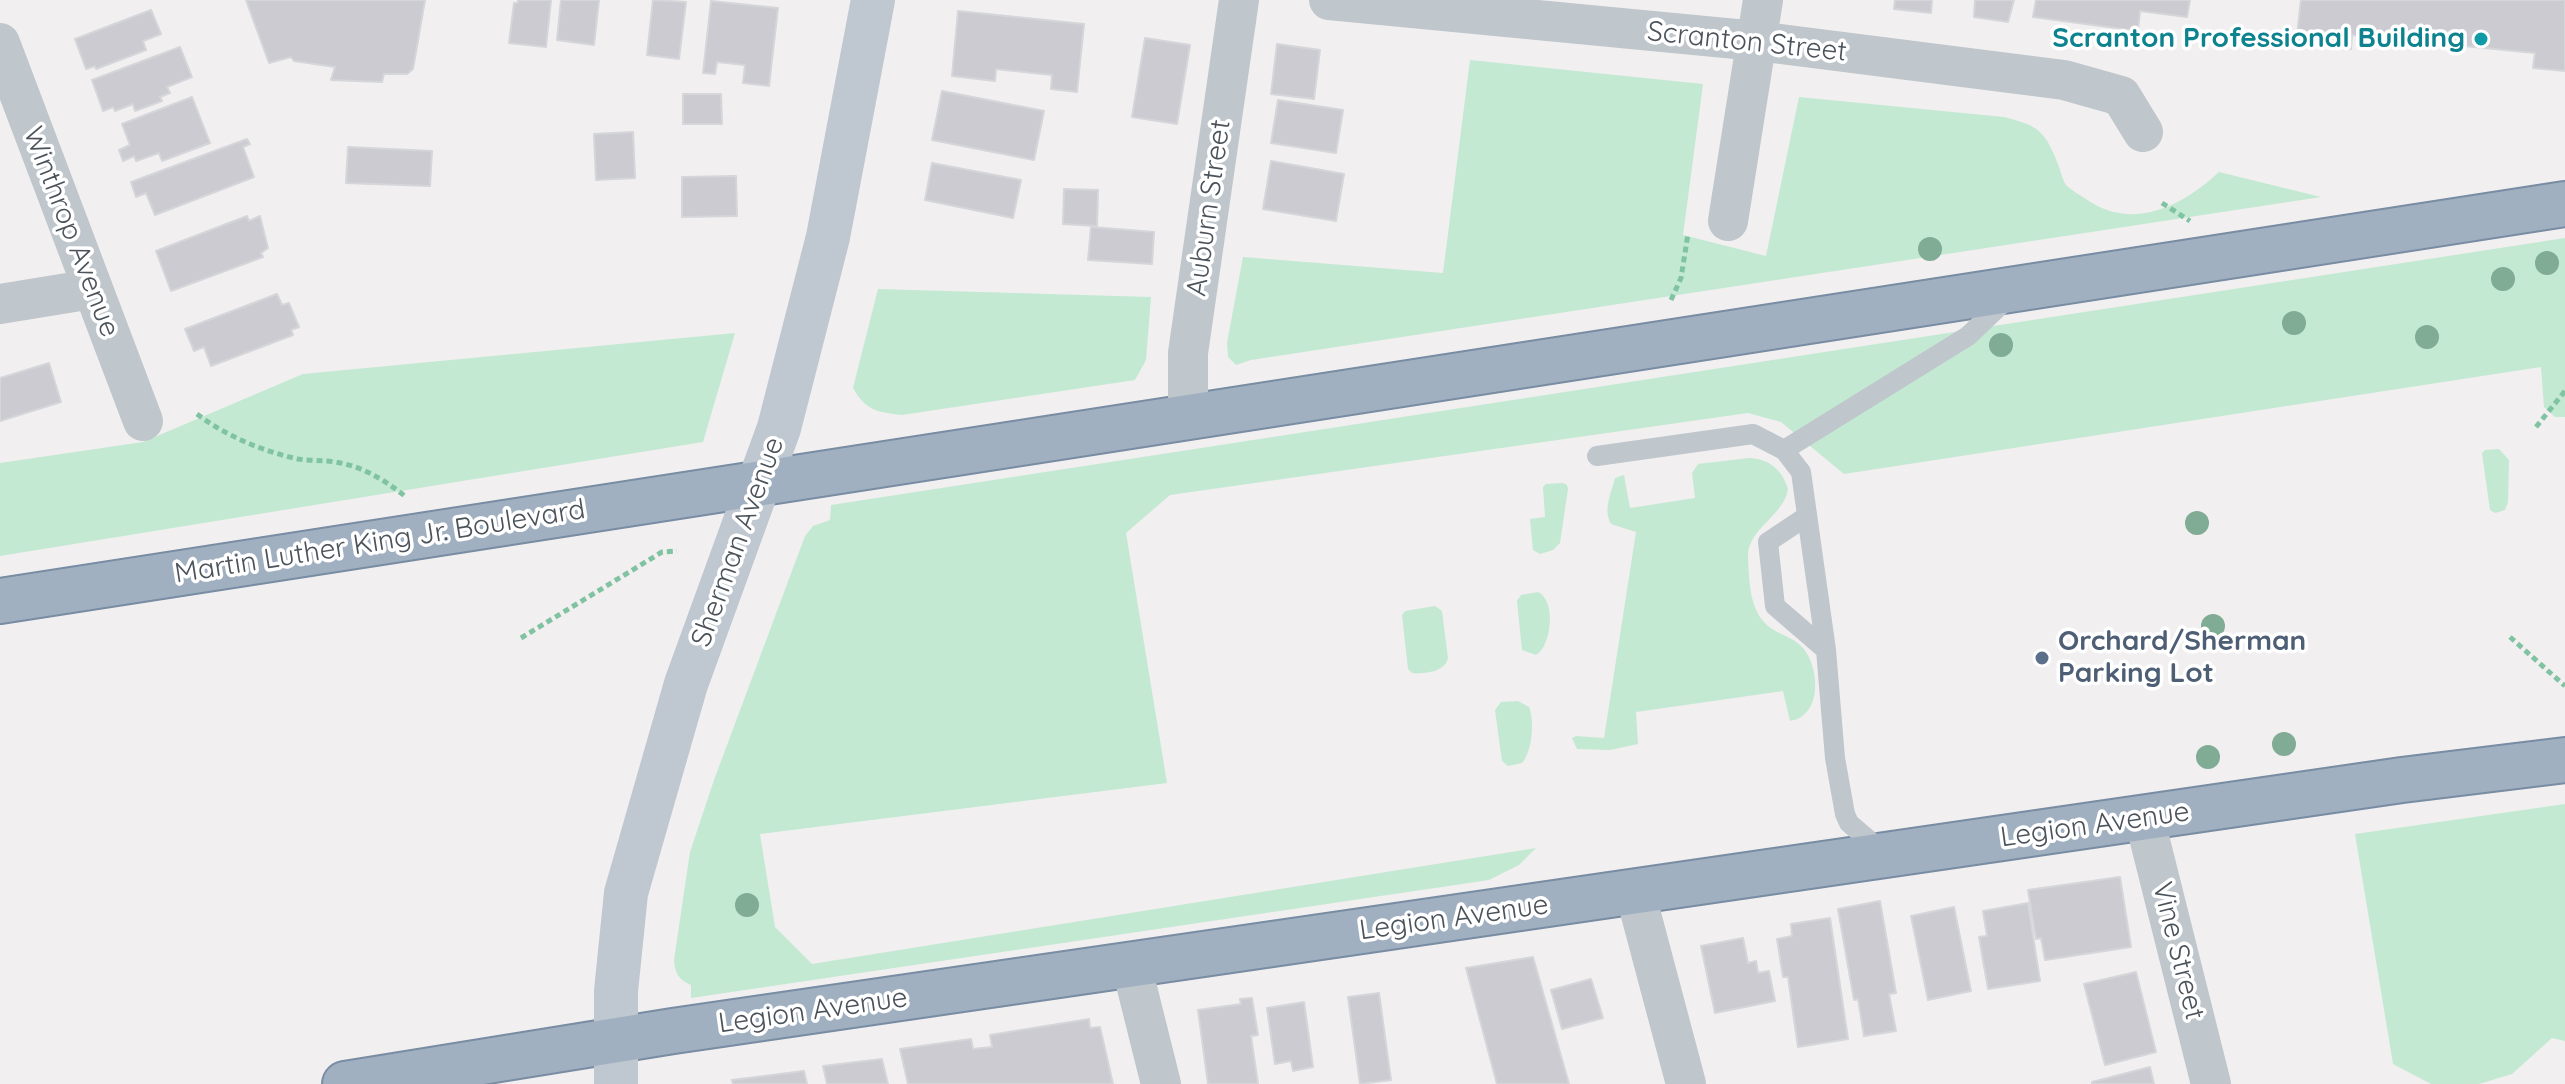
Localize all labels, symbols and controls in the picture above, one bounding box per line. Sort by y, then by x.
street label: Scranton Street [1646,15,1848,69]
place label: Scranton Professional Building [2052,22,2465,56]
marker: Scranton Professional Building [2472,30,2490,48]
street label: Auburn Street [1180,118,1238,298]
street label: Winthrop Avenue [16,122,126,342]
street label: Sherman Avenue [685,433,791,651]
street label: Martin Luther King Jr. Boulevard [172,493,588,591]
place label: Orchard/Sherman Parking Lot [2058,625,2306,691]
marker: Orchard/Sherman Parking Lot [2033,649,2051,667]
street label: Legion Avenue [1998,795,2192,855]
street label: Vine Street [2145,879,2211,1023]
street label: Legion Avenue [1357,888,1551,948]
street label: Legion Avenue [716,981,910,1041]

